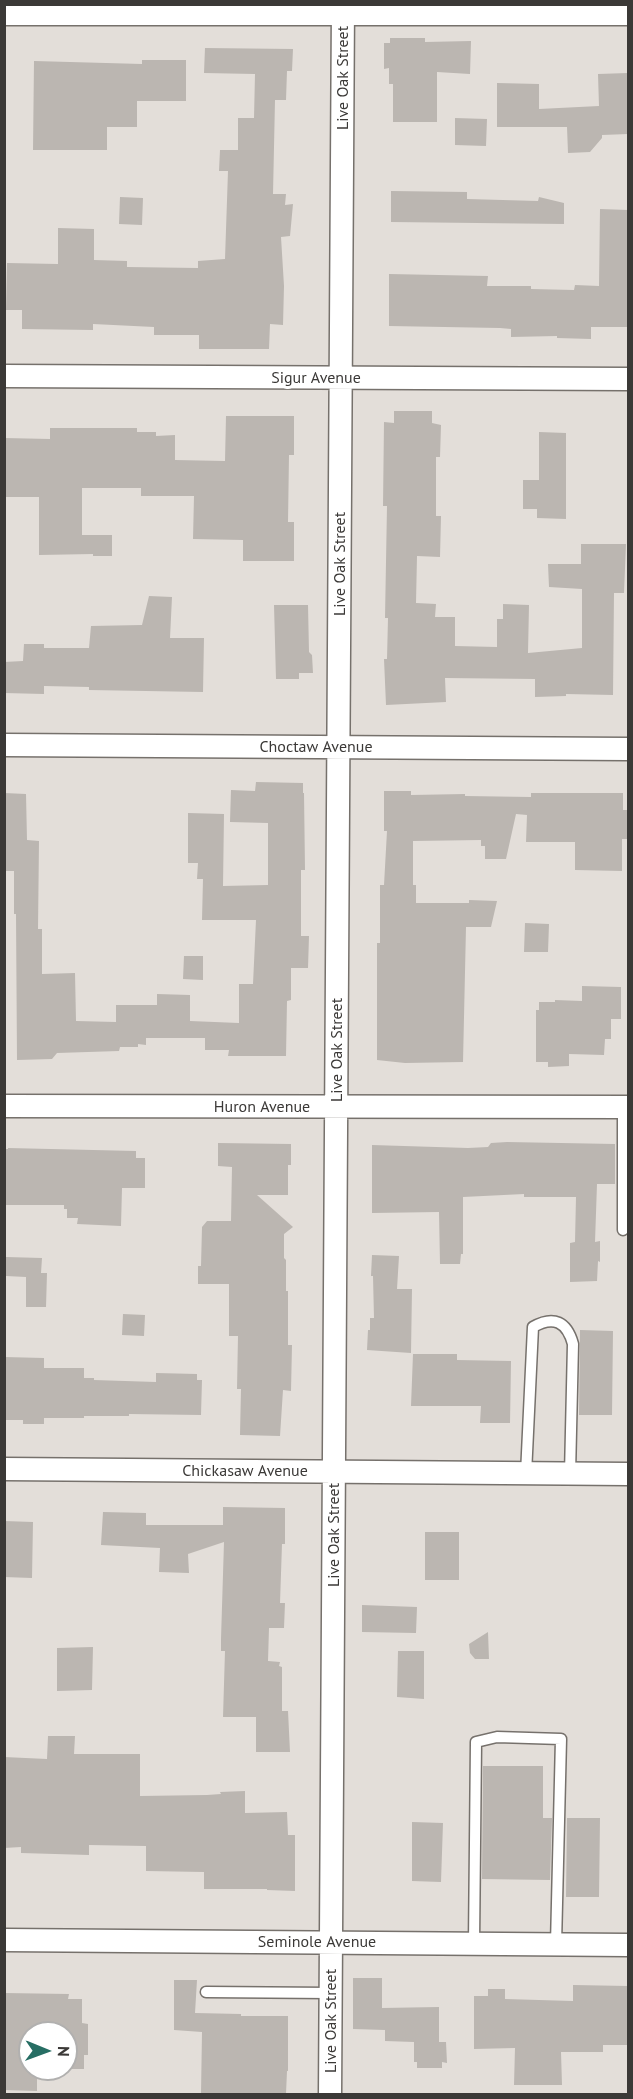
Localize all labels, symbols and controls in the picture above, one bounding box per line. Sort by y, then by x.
street label: Live Oak Street [333,26,353,130]
street label: Sigur Avenue [271,368,361,388]
street label: Live Oak Street [330,512,350,616]
street label: Choctaw Avenue [259,737,373,757]
street label: Live Oak Street [327,998,347,1102]
street label: Huron Avenue [214,1097,310,1117]
street label: Chickasaw Avenue [182,1461,308,1481]
street label: Live Oak Street [324,1483,344,1587]
street label: Seminole Avenue [258,1932,376,1952]
street label: Live Oak Street [321,1969,341,2073]
north arrow [18,2021,78,2081]
text: N [54,2046,74,2057]

